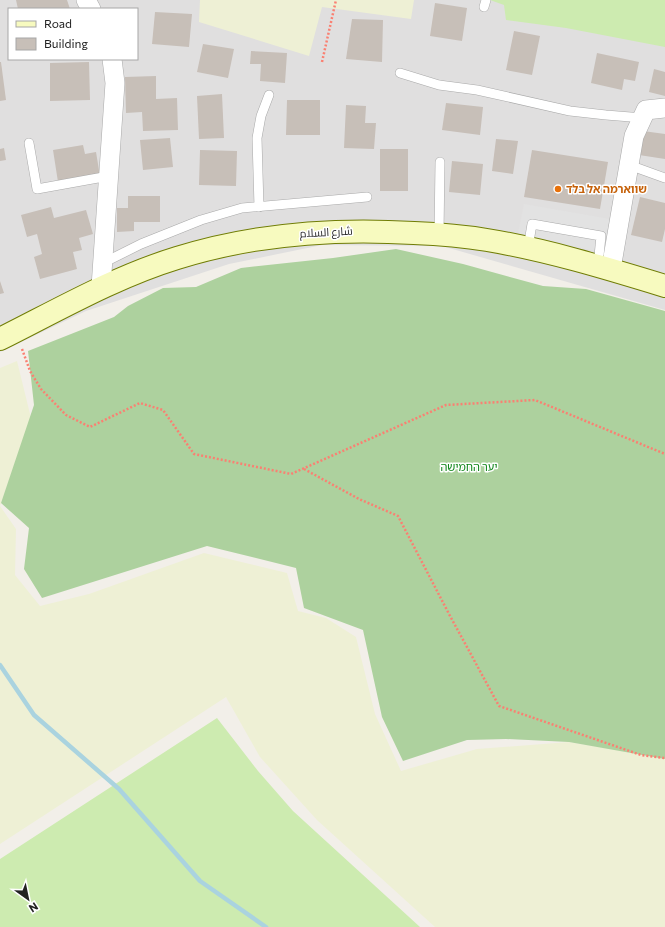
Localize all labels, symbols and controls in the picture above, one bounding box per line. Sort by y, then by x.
legend [8,8,138,60]
text: Road [44,16,72,30]
text: Building [44,36,88,50]
place label: שווארמה אל בלד [566,182,647,195]
marker: שווארמה אל בלד [553,184,563,194]
street label: شارع السلام [299,224,353,241]
park label: יער החמישה [440,460,498,473]
north arrow [8,879,48,919]
text: N [27,900,41,916]

